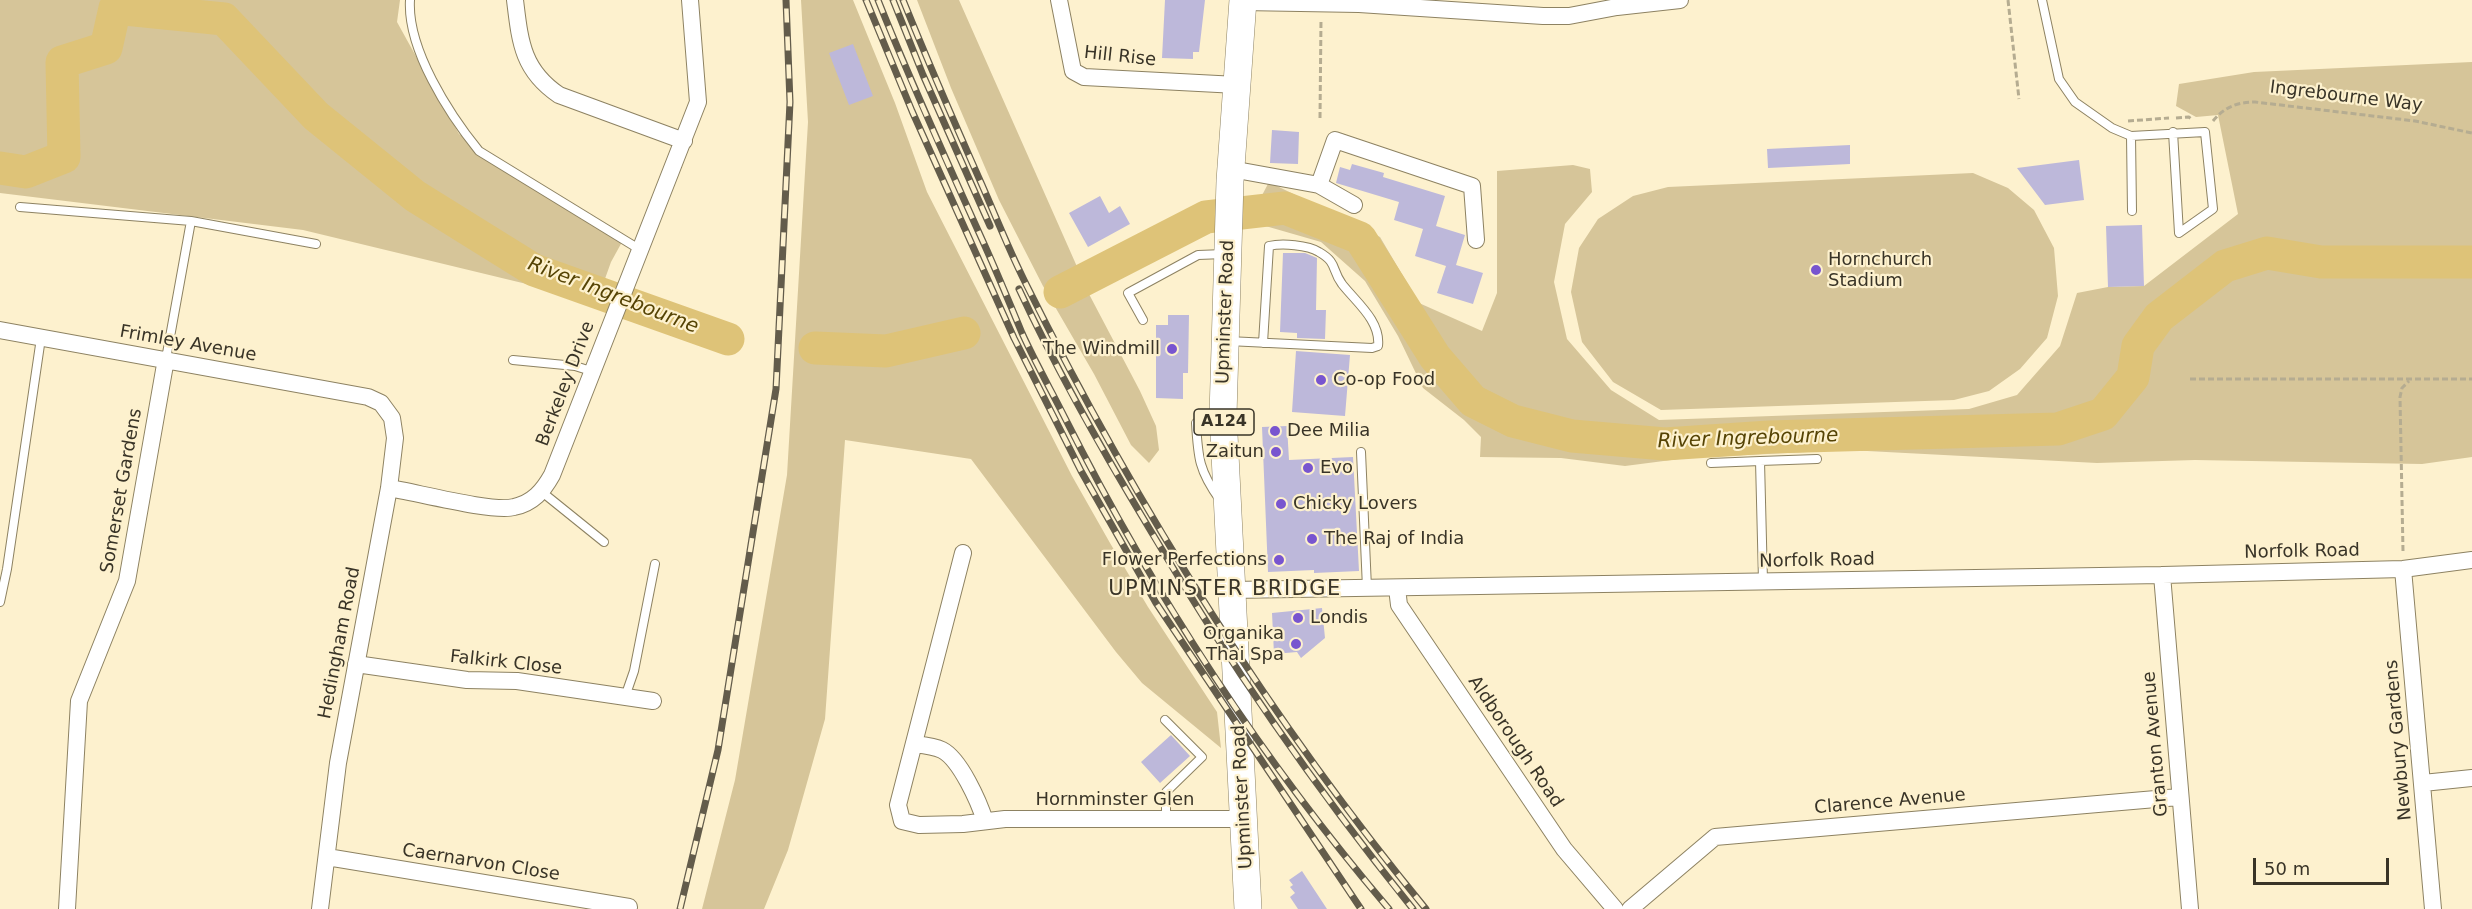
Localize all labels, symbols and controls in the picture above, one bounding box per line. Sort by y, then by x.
street label: Hill Rise [1083,42,1157,72]
street label: Ingrebourne Way [2268,77,2424,117]
street label: Upminster Road [1213,239,1239,385]
place label: Hornchurch Stadium [1828,249,1932,292]
water label: River Ingrebourne [524,252,702,340]
marker: Hornchurch Stadium [1809,263,1823,277]
street label: Berkeley Drive [532,318,600,450]
street label: Frimley Avenue [118,321,258,367]
place label: The Windmill [1043,338,1160,360]
marker: The Windmill [1165,342,1179,356]
place label: Co-op Food [1333,369,1435,391]
marker: Co-op Food [1314,373,1328,387]
street label: Somerset Gardens [97,407,147,575]
road number: A124 [1194,409,1254,435]
place label: Dee Milia [1287,420,1370,442]
marker: Dee Milia [1268,424,1282,438]
water label: River Ingrebourne [1657,424,1839,454]
place label: Zaitun [1206,441,1264,463]
marker: Zaitun [1269,445,1283,459]
place label: Evo [1320,457,1353,479]
marker: Evo [1301,461,1315,475]
place label: Chicky Lovers [1293,493,1417,515]
marker: Chicky Lovers [1274,497,1288,511]
place label: The Raj of India [1324,528,1464,550]
marker: The Raj of India [1305,532,1319,546]
street label: Norfolk Road [2244,540,2360,564]
place label: Flower Perfections [1102,549,1267,571]
street label: Norfolk Road [1759,549,1875,573]
marker: Flower Perfections [1272,553,1286,567]
street label: Hedingham Road [315,565,365,721]
district label: UPMINSTER BRIDGE [1108,577,1342,603]
place label: Londis [1310,607,1368,629]
marker: Londis [1291,611,1305,625]
place label: Organika Thai Spa [1203,623,1284,666]
marker: Organika Thai Spa [1289,637,1303,651]
street label: Falkirk Close [449,646,563,680]
street label: Newbury Gardens [2381,659,2417,821]
street label: Granton Avenue [2139,670,2173,818]
street label: Aldborough Road [1463,672,1567,812]
street label: Upminster Road [1228,724,1258,870]
street label: Clarence Avenue [1814,785,1966,819]
street label: Hornminster Glen [1035,789,1195,811]
street label: Caernarvon Close [401,840,561,886]
scale bar [2256,846,2392,884]
text: 50 m [2264,858,2310,879]

